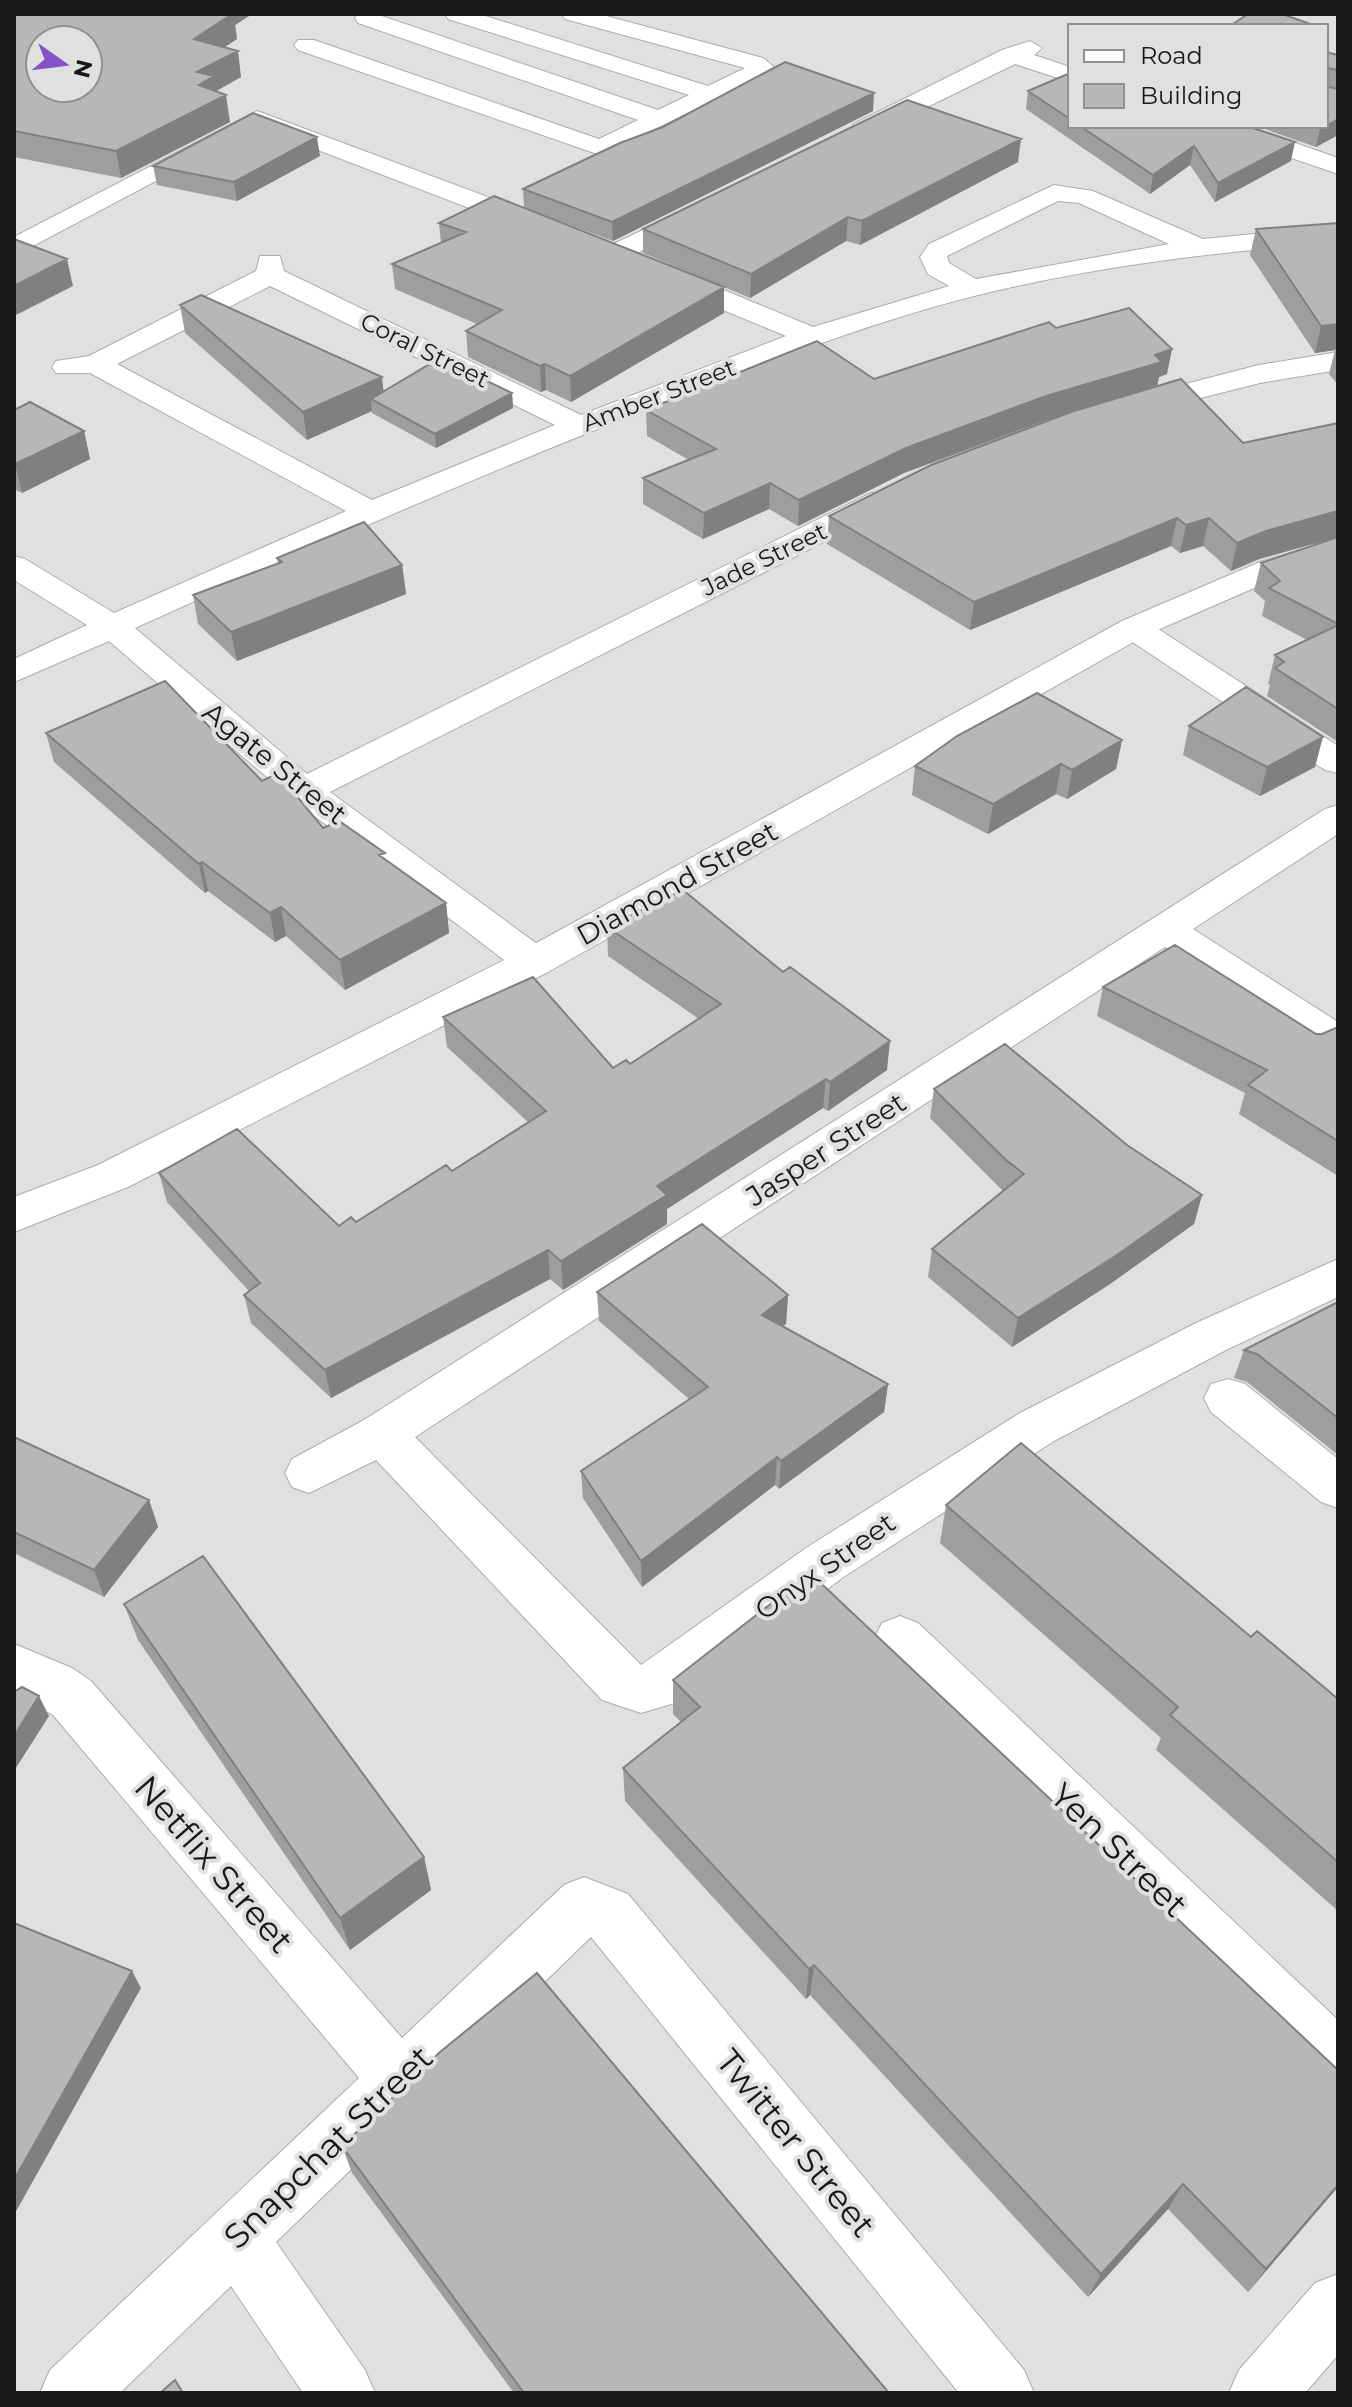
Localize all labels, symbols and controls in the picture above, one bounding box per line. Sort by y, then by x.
north arrow [24,24,104,104]
legend [1068,24,1328,128]
text: Road [1140,41,1203,70]
text: N [68,57,98,81]
text: Building [1140,81,1243,110]
street label: Coral Street [356,306,494,394]
street label: Amber Street [578,352,740,438]
street label: Jade Street [696,516,832,602]
street label: Agate Street [196,695,354,831]
street label: Diamond Street [571,814,783,952]
street label: Jasper Street [739,1085,912,1214]
street label: Onyx Street [748,1505,902,1627]
street label: Netflix Street [126,1767,302,1961]
street label: Yen Street [1042,1774,1196,1926]
street label: Snapchat Street [215,2037,441,2257]
street label: Twitter Street [707,2041,885,2245]

